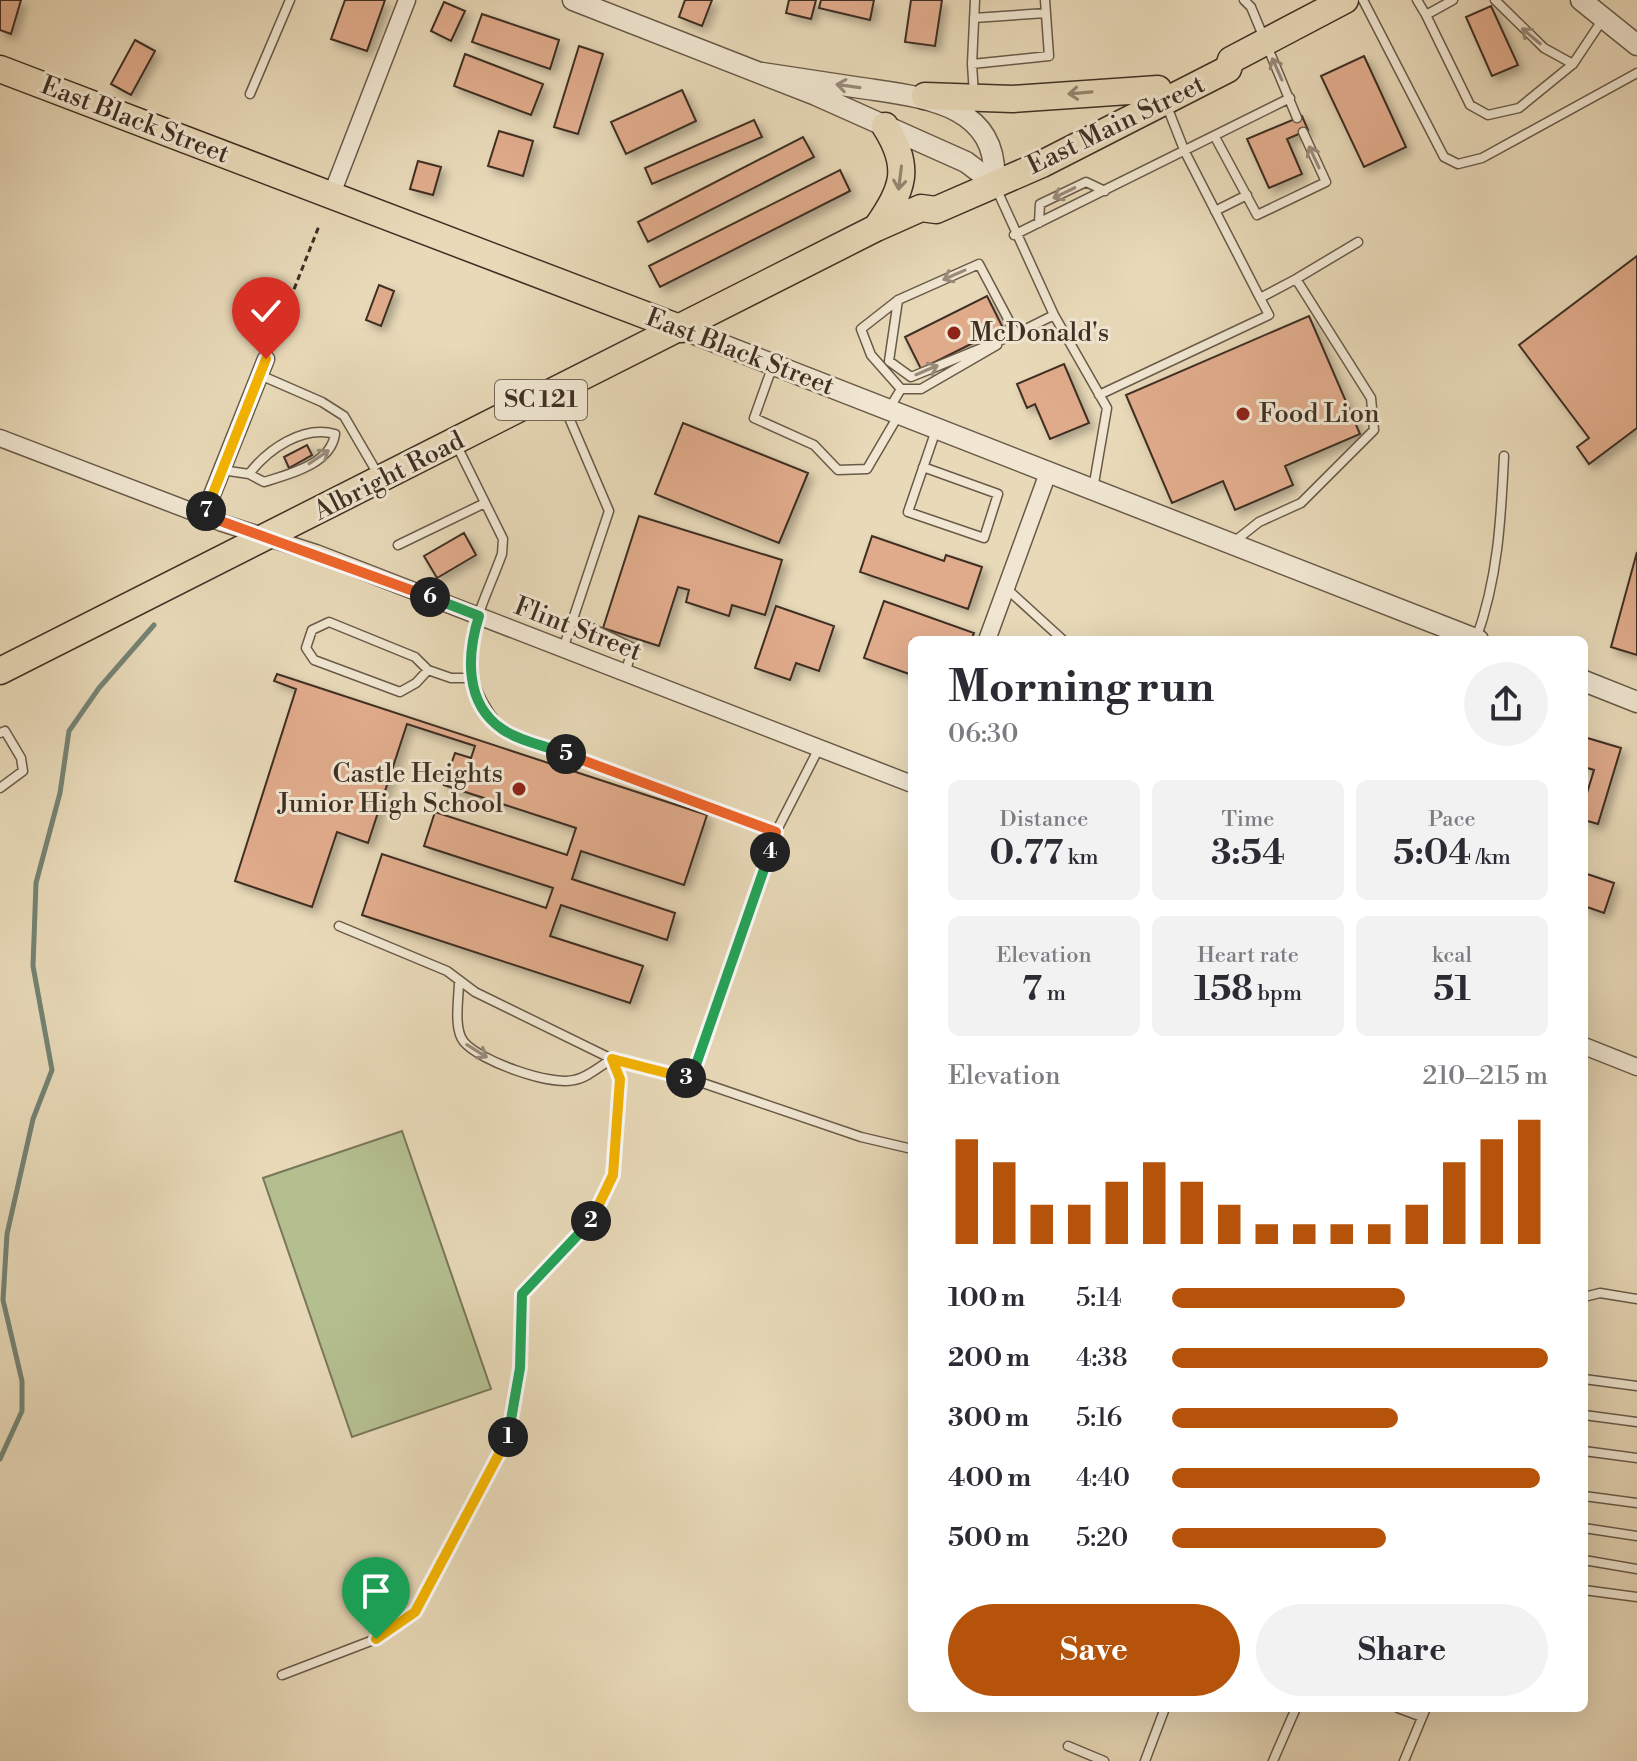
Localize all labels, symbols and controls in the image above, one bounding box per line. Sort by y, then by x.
one-way arrow [1521,27,1541,45]
one-way arrow [1269,57,1284,81]
street label: East Main Street [1022,68,1210,182]
street label: East Black Street [36,69,234,171]
one-way arrow [835,78,861,93]
one-way arrow [1067,86,1094,101]
one-way arrow [1306,145,1321,169]
one-way arrow [892,165,907,191]
one-way arrow [1052,186,1076,201]
one-way arrow [942,269,967,284]
pin [232,277,300,359]
icon: check [244,289,288,333]
street label: East Black Street [641,301,839,403]
place label: McDonald's [970,317,1109,349]
marker: McDonald's [945,324,963,342]
one-way arrow [915,362,939,377]
road number: SC 121 [495,380,587,420]
place label: Food Lion [1259,398,1379,430]
marker: Food Lion [1234,405,1252,423]
street label: Albright Road [308,424,470,528]
one-way arrow [308,449,330,465]
pin: 7 [186,491,226,531]
text: 7 [200,497,212,524]
pin: 6 [410,577,450,617]
text: 6 [423,583,437,610]
street label: Flint Street [510,590,646,668]
text: Morning run [948,660,1214,715]
button: share [1464,662,1548,746]
text: 06:30 [948,718,1018,750]
pin: 5 [546,734,586,774]
text: 5 [559,740,573,767]
place label: Castle Heights Junior High School [277,758,503,820]
marker: Castle Heights Junior High School [510,780,528,798]
text: Distance [1000,806,1088,833]
text: Time [1222,806,1274,833]
text: Pace [1428,806,1476,833]
pin: 4 [750,832,790,872]
text: 0.77 [989,833,1063,875]
text: 3:54 [1211,833,1285,875]
text: 5:04 [1393,833,1471,875]
text: 4 [763,838,777,865]
text: km [1063,844,1099,871]
text: /km [1471,844,1511,871]
text: Elevation [996,942,1092,969]
text: Heart rate [1197,942,1299,969]
text: kcal [1432,942,1472,969]
text: 7 [1022,969,1042,1011]
text: 158 [1194,969,1253,1011]
text: 51 [1433,969,1471,1011]
text: m [1042,980,1066,1007]
text: bpm [1253,980,1302,1007]
one-way arrow [466,1043,488,1059]
pin: 3 [666,1058,706,1098]
text: Elevation [948,1060,1061,1092]
text: 210–215 m [1422,1060,1548,1092]
text: 3 [679,1064,693,1091]
pin: 2 [571,1201,611,1241]
text: 2 [584,1207,598,1234]
text: 100 m [948,1282,1025,1314]
text: 5:14 [1076,1282,1122,1314]
text: 200 m [948,1342,1030,1374]
text: 4:38 [1076,1342,1128,1374]
text: 300 m [948,1402,1029,1434]
text: 5:16 [1076,1402,1122,1434]
pin: 1 [488,1417,528,1457]
text: 1 [503,1423,513,1450]
text: 400 m [948,1462,1031,1494]
text: 4:40 [1076,1462,1130,1494]
text: 500 m [948,1522,1030,1554]
text: 5:20 [1076,1522,1128,1554]
pin [342,1557,410,1639]
icon: arrive [354,1569,398,1613]
button: Save [948,1604,1240,1696]
button: Share [1256,1604,1548,1696]

